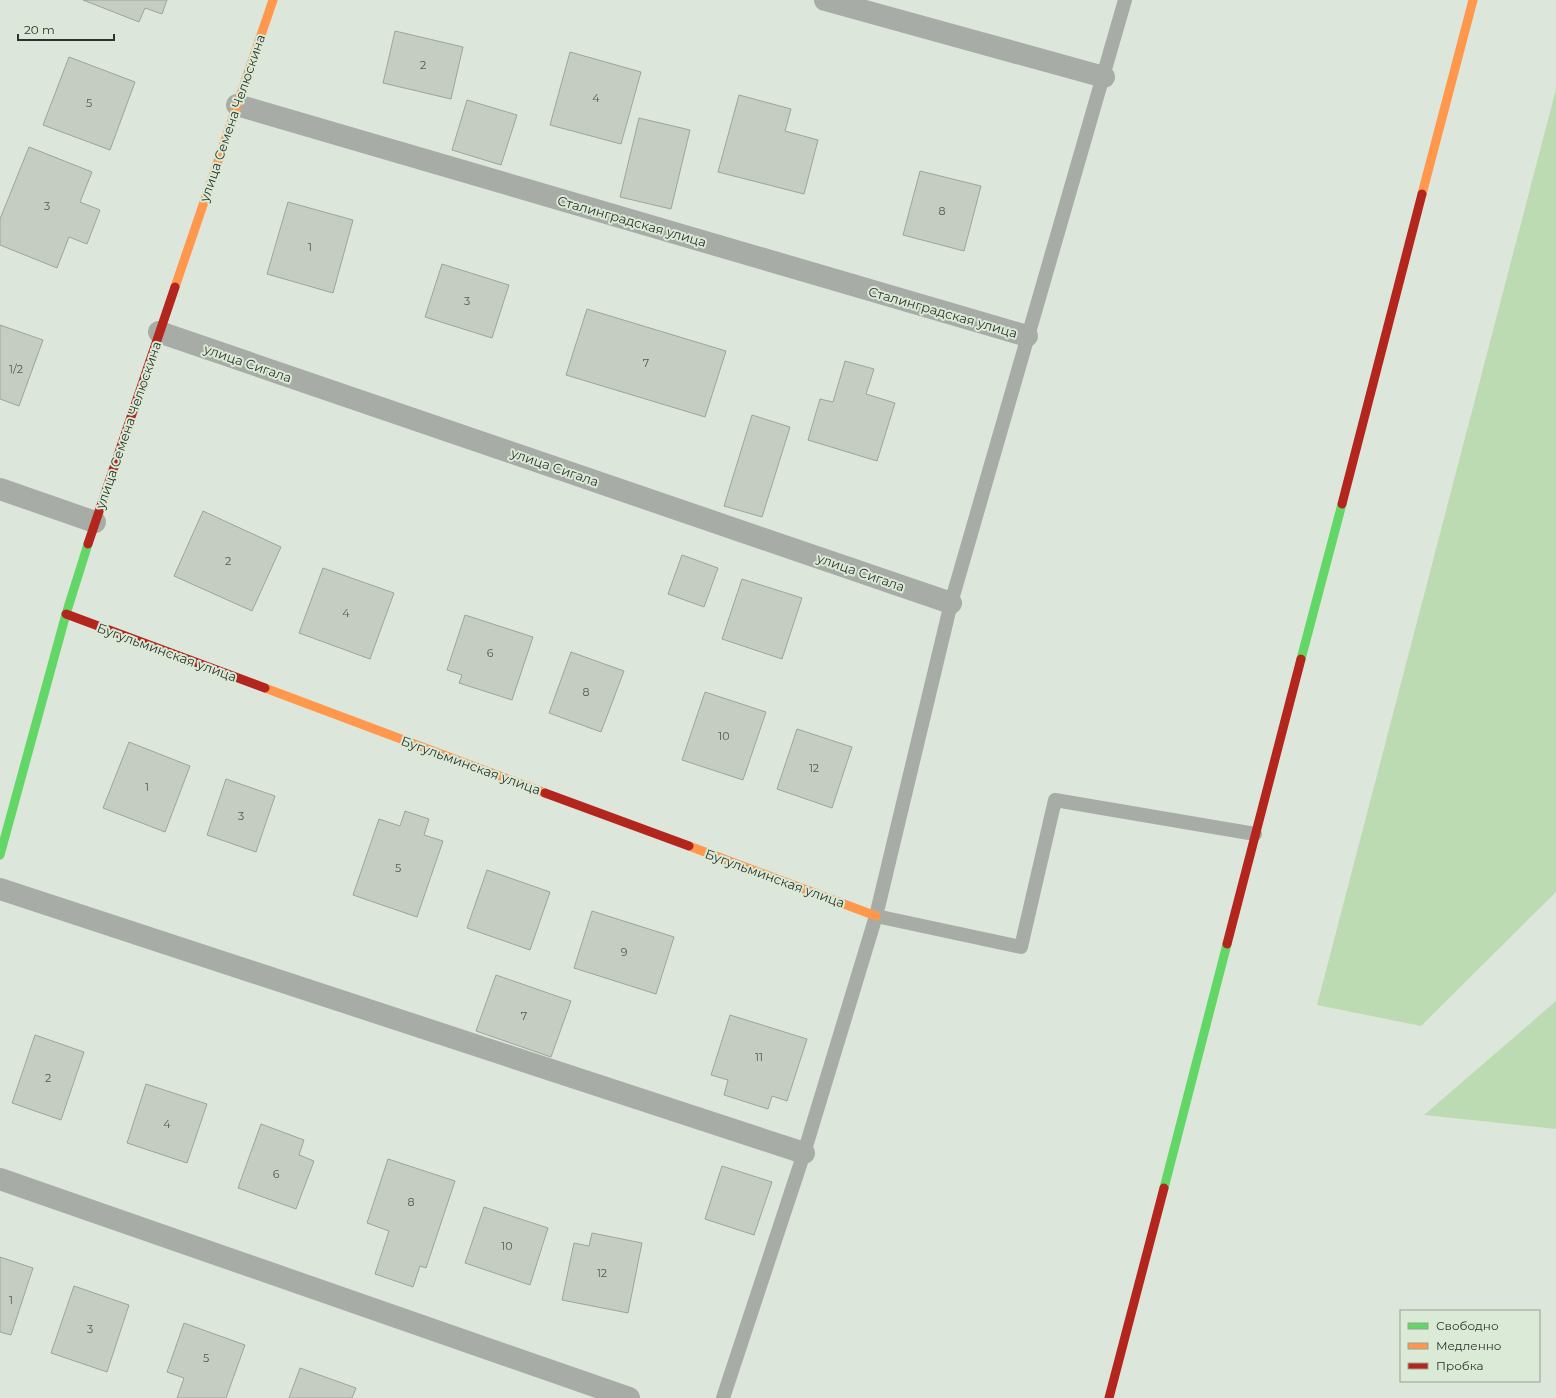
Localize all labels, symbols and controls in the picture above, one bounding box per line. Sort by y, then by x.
scale bar [18,16,114,42]
text: 20 m [24,22,55,37]
street label: улица Семена Челюскина [195,32,268,205]
house number: 2 [420,58,426,72]
house number: 4 [592,91,600,105]
house number: 5 [86,96,92,110]
street label: Сталинградская улица [556,192,708,250]
house number: 3 [44,199,50,213]
house number: 8 [938,204,946,218]
house number: 1 [308,240,312,254]
street label: Сталинградская улица [867,283,1019,341]
house number: 3 [464,294,470,308]
street label: улица Семена Челюскина [91,339,164,512]
street label: улица Сигала [201,340,294,386]
house number: 7 [643,356,649,370]
house number: 1/2 [9,362,23,376]
street label: улица Сигала [508,444,601,490]
street label: улица Сигала [814,549,907,595]
house number: 2 [225,554,231,568]
house number: 4 [342,606,350,620]
street label: Бугульминская улица [95,619,239,685]
house number: 6 [487,646,494,660]
house number: 8 [582,685,590,699]
house number: 10 [718,729,730,743]
street label: Бугульминская улица [399,732,543,798]
house number: 12 [809,761,819,775]
house number: 1 [145,780,149,794]
house number: 3 [238,809,244,823]
street label: Бугульминская улица [703,845,847,911]
house number: 5 [395,861,401,875]
house number: 9 [621,945,628,959]
house number: 7 [521,1009,527,1023]
house number: 11 [755,1050,763,1064]
house number: 2 [45,1071,51,1085]
house number: 4 [163,1117,171,1131]
house number: 6 [273,1167,280,1181]
house number: 8 [407,1195,415,1209]
house number: 10 [501,1239,513,1253]
house number: 12 [597,1266,607,1280]
house number: 1 [9,1293,13,1307]
legend [1400,1310,1540,1382]
text: Свободно [1436,1318,1499,1333]
house number: 3 [87,1322,93,1336]
text: Медленно [1436,1338,1502,1353]
house number: 5 [203,1351,209,1365]
text: Пробка [1436,1358,1484,1373]

